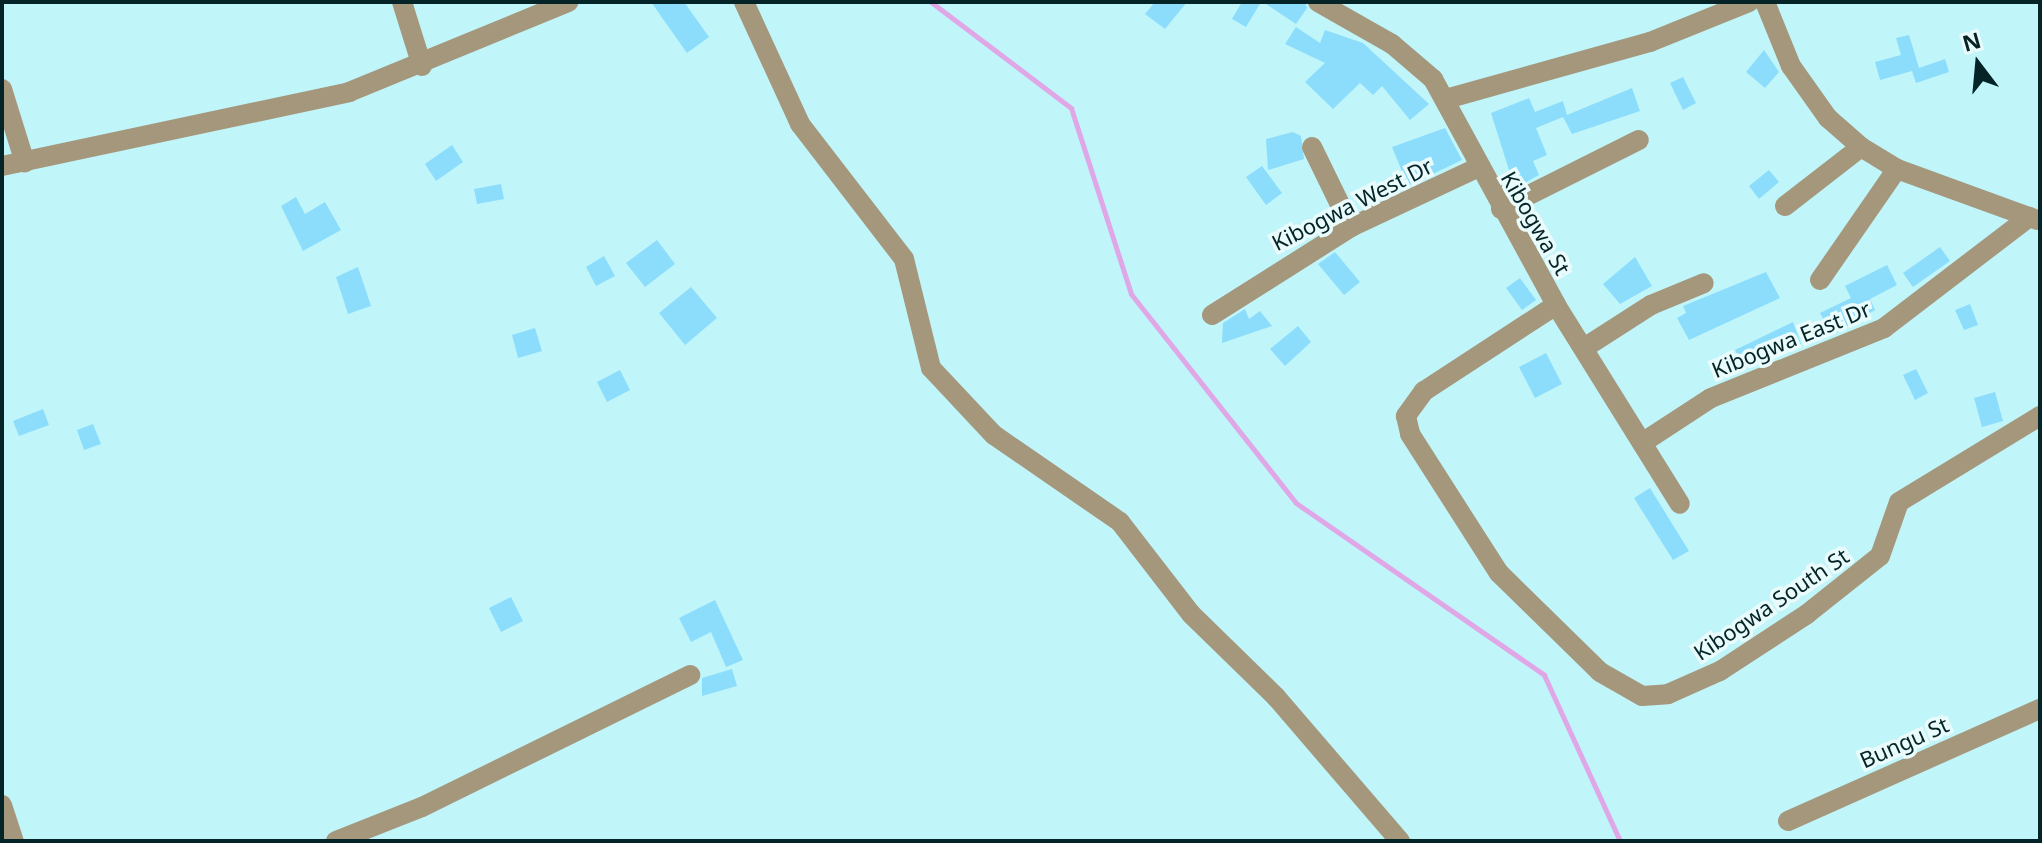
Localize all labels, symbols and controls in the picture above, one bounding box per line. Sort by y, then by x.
north arrow [1938,24,2018,104]
text: N [1959,24,1984,58]
street label: Kibogwa West Dr [1267,152,1437,256]
street label: Kibogwa St [1496,167,1576,279]
street label: Kibogwa East Dr [1708,295,1874,383]
street label: Kibogwa South St [1688,542,1854,666]
street label: Bungu St [1856,711,1952,773]

